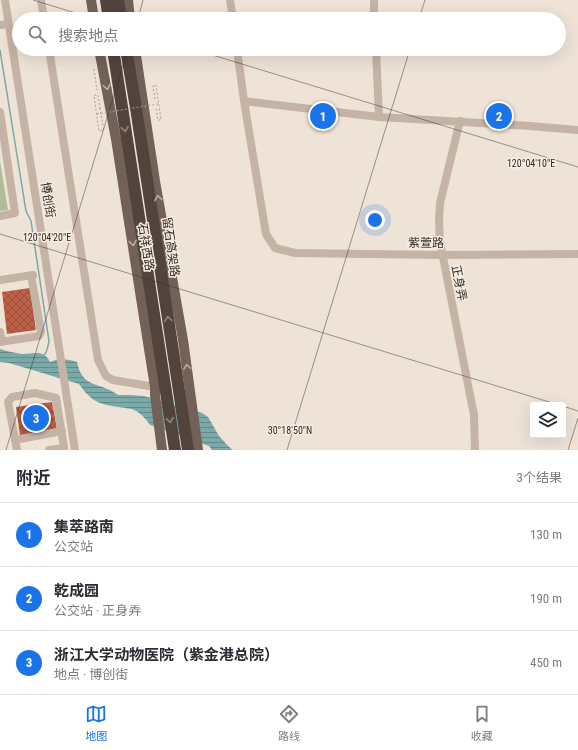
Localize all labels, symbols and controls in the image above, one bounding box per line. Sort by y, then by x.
search box [12,12,566,56]
icon: search [26,23,48,45]
text: 搜索地点 [58,27,118,45]
one-way arrow [102,84,110,90]
pin: 1 [310,101,336,131]
pin: 2 [486,101,512,131]
one-way arrow [120,126,129,132]
text: 120°04'10"E [507,158,555,169]
street label: 博创街 [38,181,58,219]
one-way arrow [154,194,163,201]
your location [365,210,385,230]
street label: 留石高架路 [160,216,182,278]
street label: 石祥西路 [135,222,157,272]
text: 120°04'20"E [23,232,71,243]
street label: 紫萱路 [408,236,444,250]
one-way arrow [128,240,137,246]
street label: 正身弄 [449,264,469,302]
one-way arrow [164,316,173,322]
one-way arrow [183,364,192,370]
map controls [530,402,566,438]
button: layers [530,402,566,438]
pin: 3 [23,403,49,433]
one-way arrow [165,417,174,423]
text: 30°18'50"N [268,425,312,436]
text: 附近 [16,468,50,488]
text: 3个结果 [517,470,562,485]
text: 集萃路南 [54,518,114,536]
text: 1 [26,527,32,542]
text: 130 m [530,527,562,542]
text: 公交站 [54,539,93,554]
text: 乾成园 [54,582,99,600]
text: 2 [26,591,32,606]
text: 190 m [530,591,562,606]
text: 公交站 · 正身弄 [54,603,141,618]
text: 浙江大学动物医院（紫金港总院） [54,646,279,664]
text: 3 [26,655,32,670]
text: 450 m [530,655,562,670]
text: 地点 · 博创街 [54,667,128,682]
tab: 地图 [85,703,107,743]
tab: 路线 [278,703,300,743]
tab: 收藏 [471,703,493,743]

